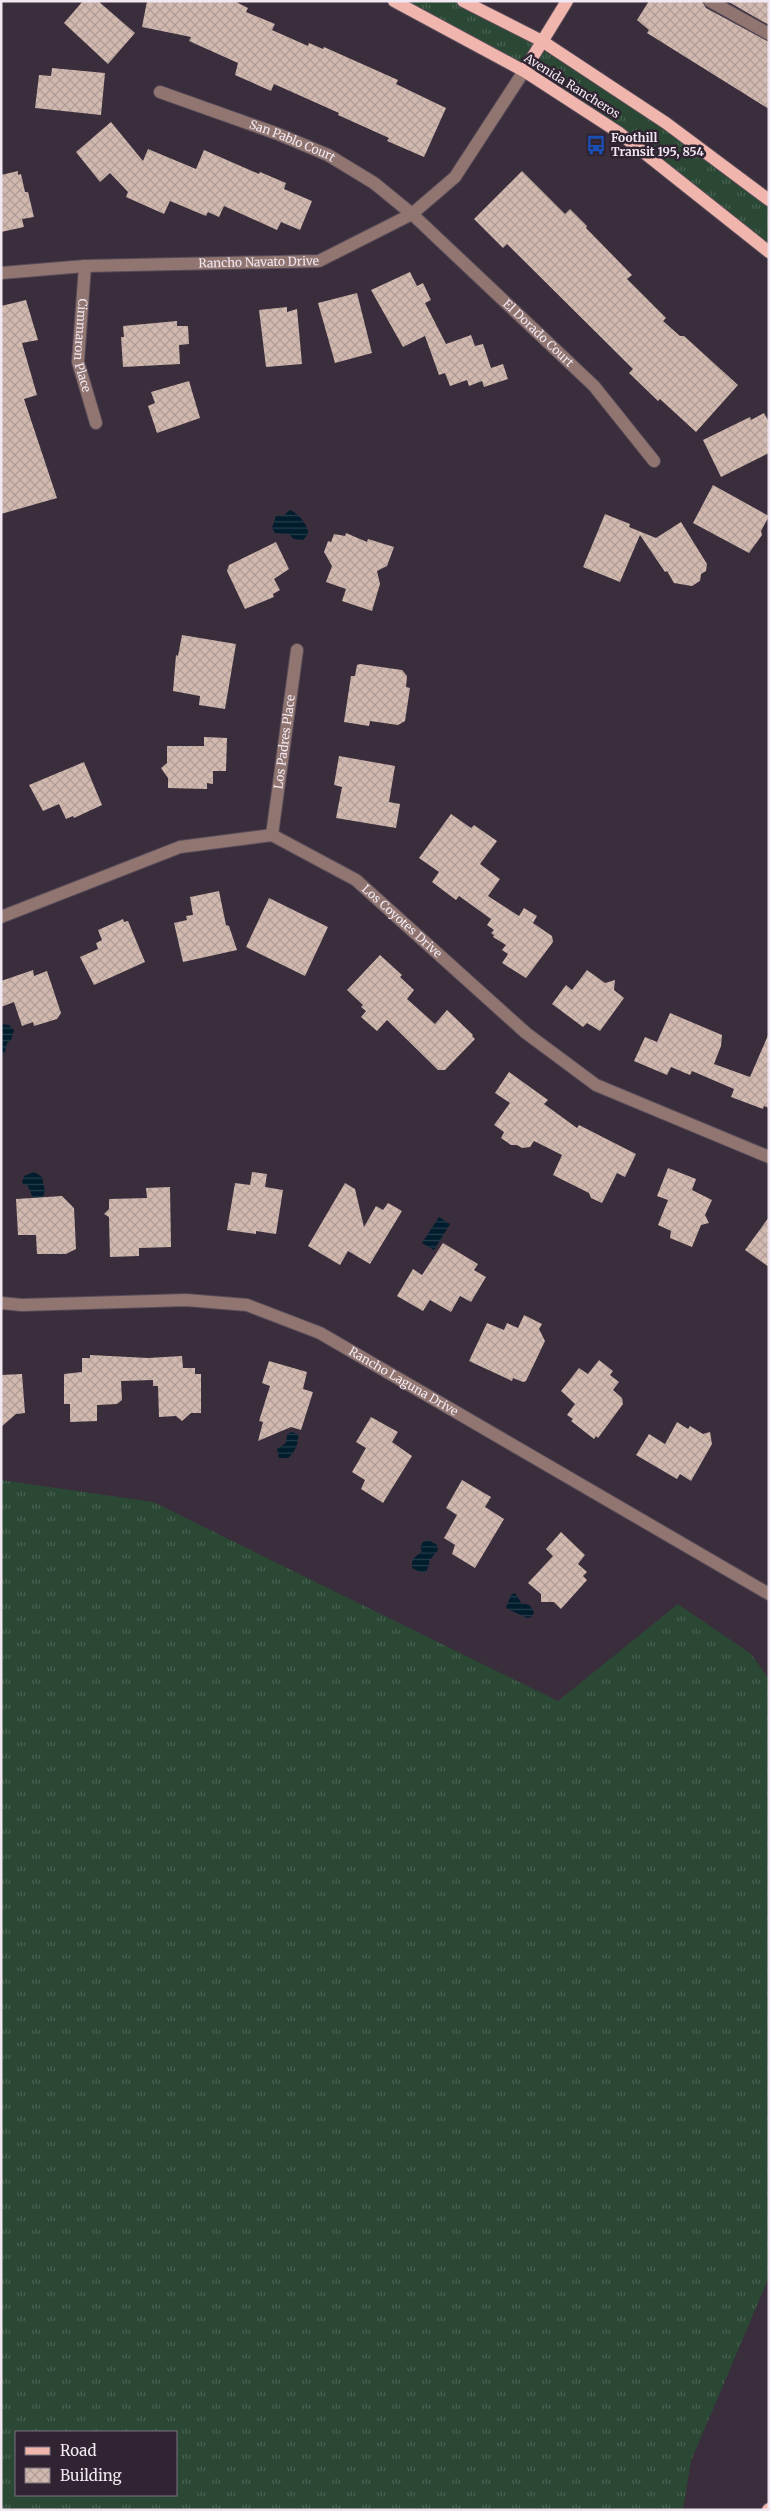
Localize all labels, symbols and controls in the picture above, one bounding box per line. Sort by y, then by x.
street label: Avenida Rancheros [521,50,623,121]
street label: San Pablo Court [247,116,339,165]
place label: Foothill Transit 195, 854 [611,130,704,159]
bus stop icon: Foothill Transit 195, 854 [585,134,607,156]
street label: Rancho Navato Drive [198,253,319,271]
street label: El Dorado Court [500,296,577,370]
street label: Cimmaron Place [71,298,94,394]
street label: Los Padres Place [270,694,298,790]
street label: Los Coyotes Drive [359,881,445,961]
street label: Rancho Laguna Drive [346,1343,461,1419]
legend [15,2431,178,2496]
text: Road [60,2441,96,2460]
text: Building [60,2466,122,2485]

